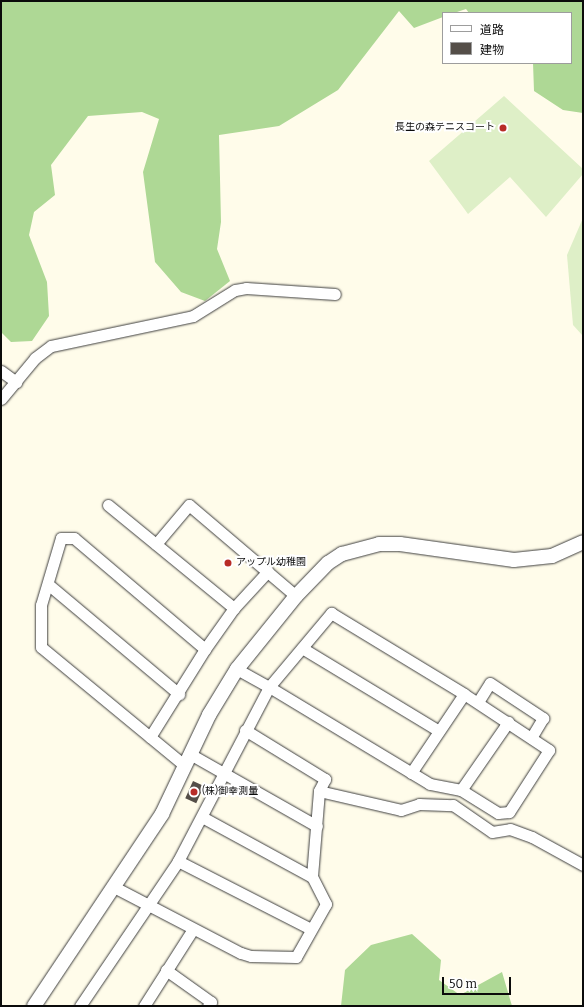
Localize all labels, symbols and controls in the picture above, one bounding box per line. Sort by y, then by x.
legend [442,12,572,64]
text: 道路 [480,23,504,37]
text: 建物 [480,43,504,57]
place label: 長生の森テニスコート [395,122,495,134]
marker: 長生の森テニスコート [498,123,508,133]
place label: アップル幼稚園 [236,557,306,569]
marker: アップル幼稚園 [223,558,233,568]
place label: (株)御幸測量 [202,786,258,798]
marker: (株)御幸測量 [189,787,199,797]
scale bar [444,969,513,995]
text: 50 m [449,977,477,991]

